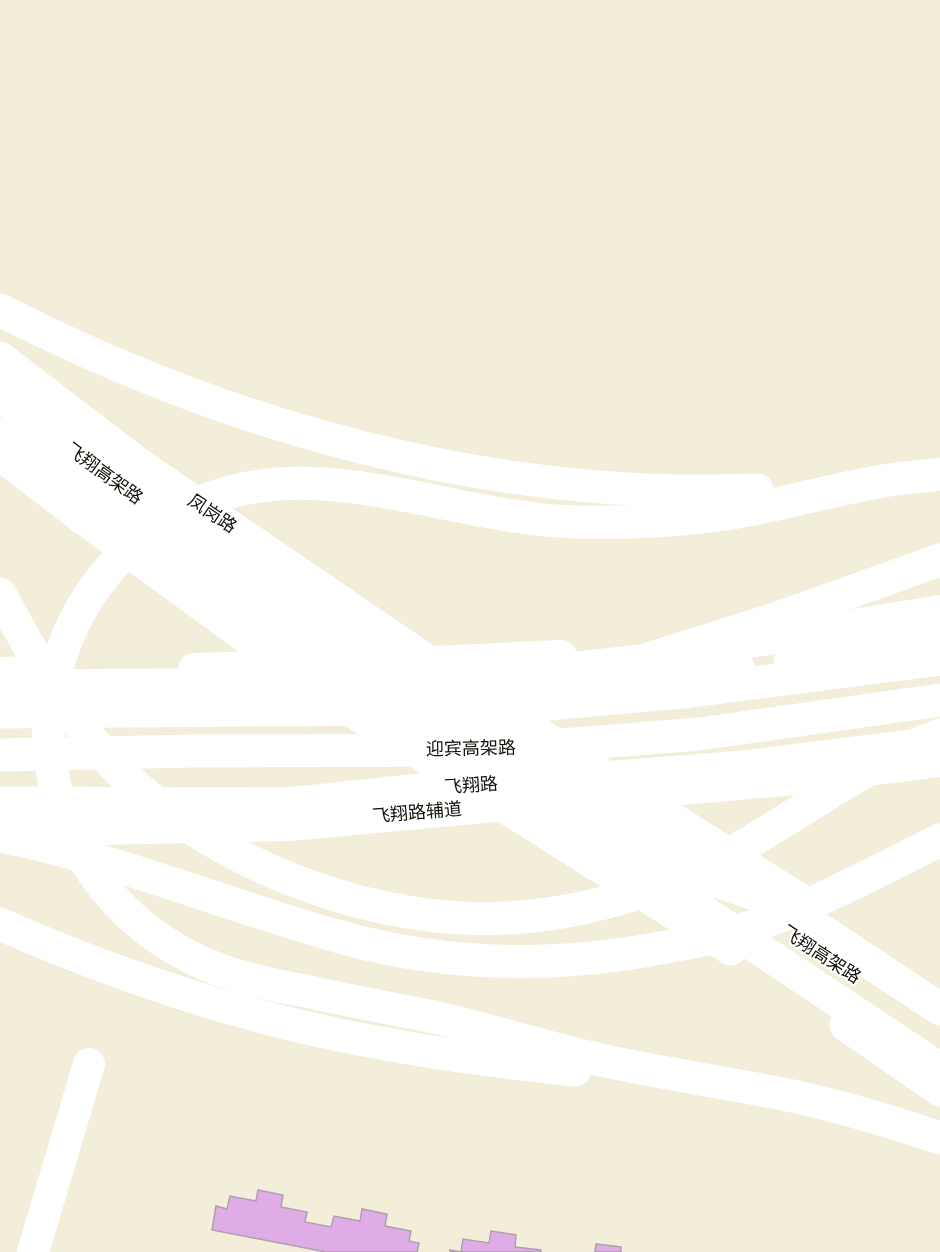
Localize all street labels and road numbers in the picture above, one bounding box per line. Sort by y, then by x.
street label: 飞翔高架路 [60,437,148,511]
street label: 凤岗路 [183,489,241,539]
street label: 迎宾高架路 [426,736,516,762]
street label: 飞翔路 [443,772,499,800]
street label: 飞翔路辅道 [371,797,463,829]
street label: 飞翔高架路 [776,920,866,990]

